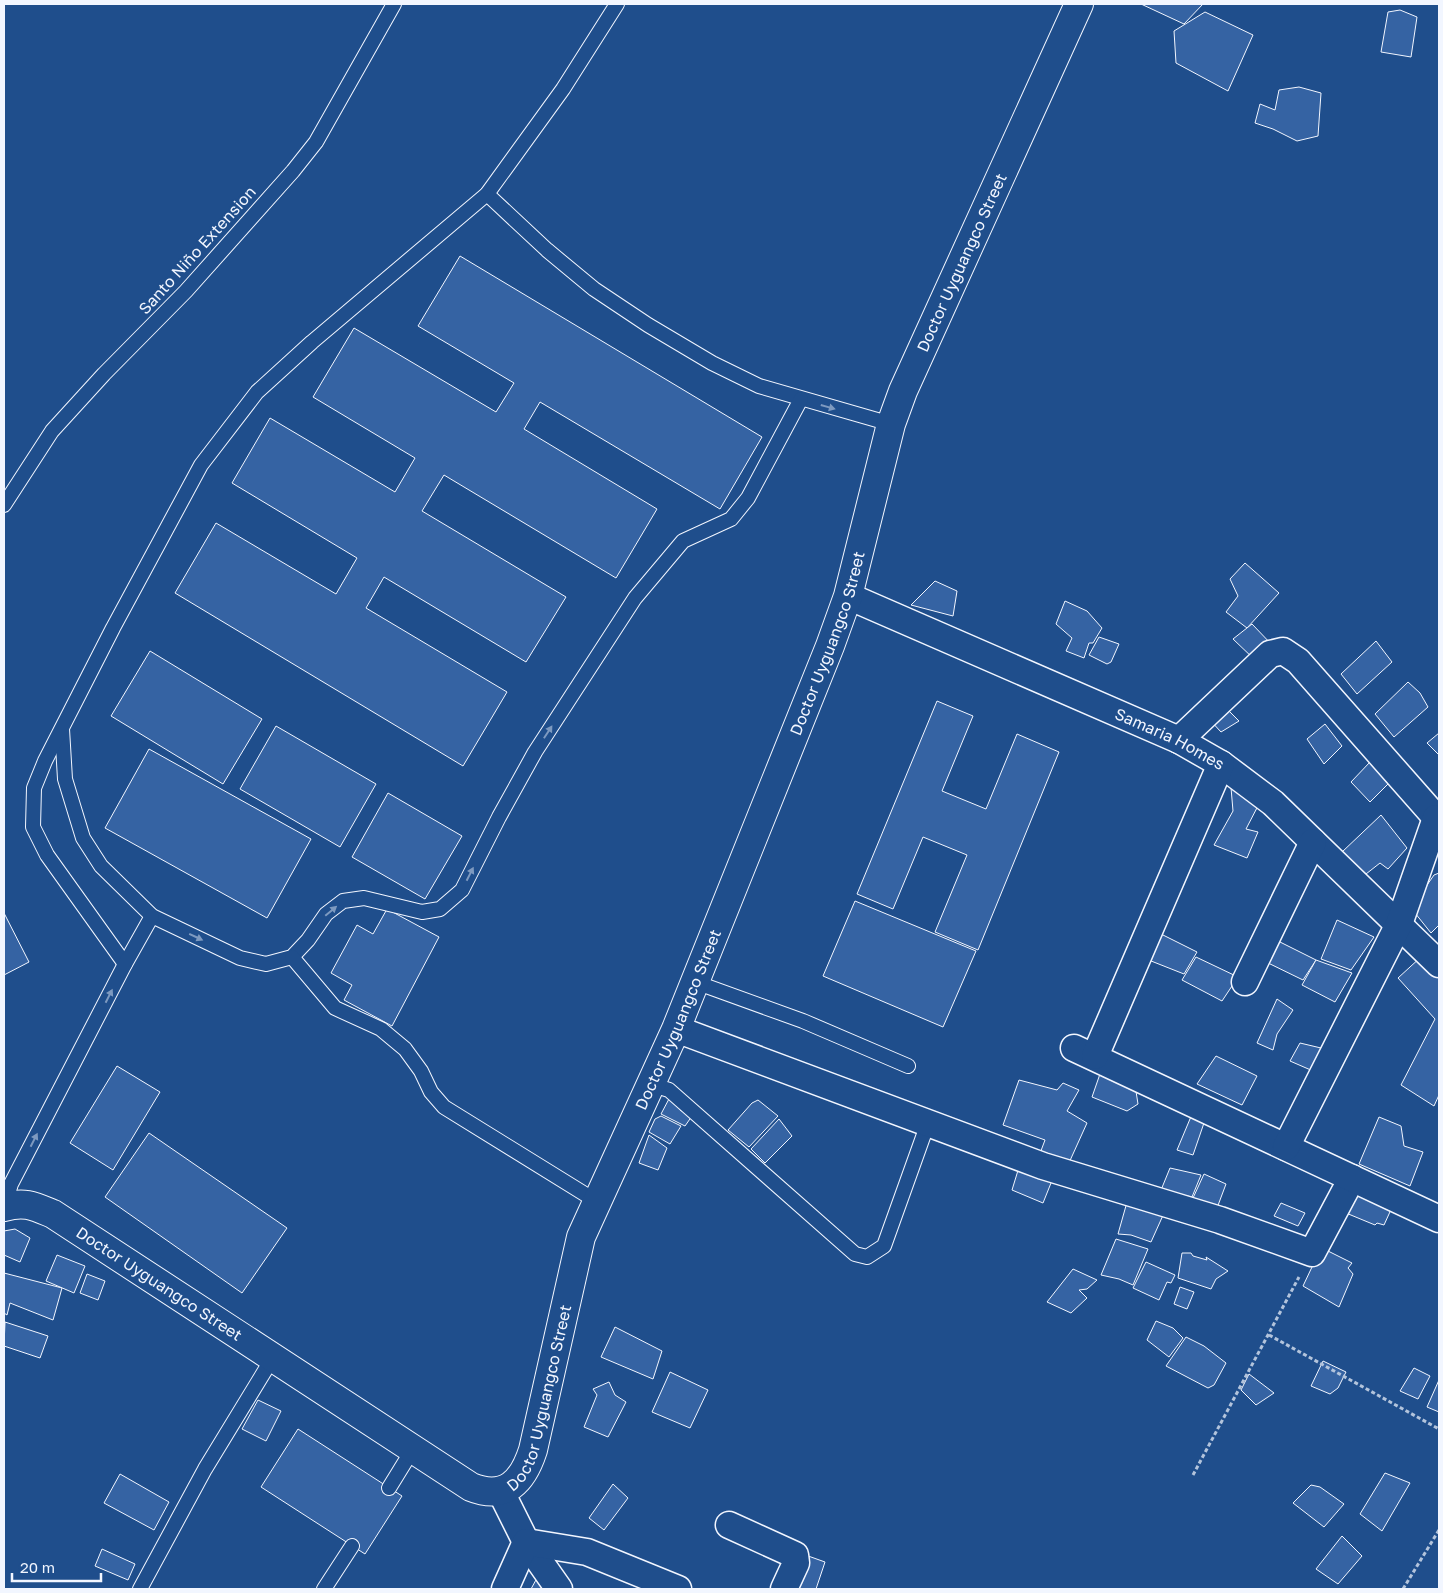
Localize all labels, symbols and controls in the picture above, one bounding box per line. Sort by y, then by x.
street label: Doctor Uyguangco Street [912,170,1011,355]
street label: Santo Niño Extension [134,182,260,318]
one-way arrow [821,403,836,411]
street label: Doctor Uyguangco Street [785,549,869,738]
street label: Samaria Homes [1112,703,1228,774]
one-way arrow [544,725,553,738]
one-way arrow [466,867,474,881]
one-way arrow [324,905,336,917]
street label: Doctor Uyguangco Street [631,926,725,1113]
one-way arrow [189,933,203,941]
one-way arrow [104,989,113,1003]
one-way arrow [30,1133,38,1148]
street label: Doctor Uyguangco Street [73,1222,246,1345]
street label: Doctor Uyguangco Street [502,1303,575,1495]
scale bar [12,1550,101,1582]
text: 20 m [20,1558,55,1576]

